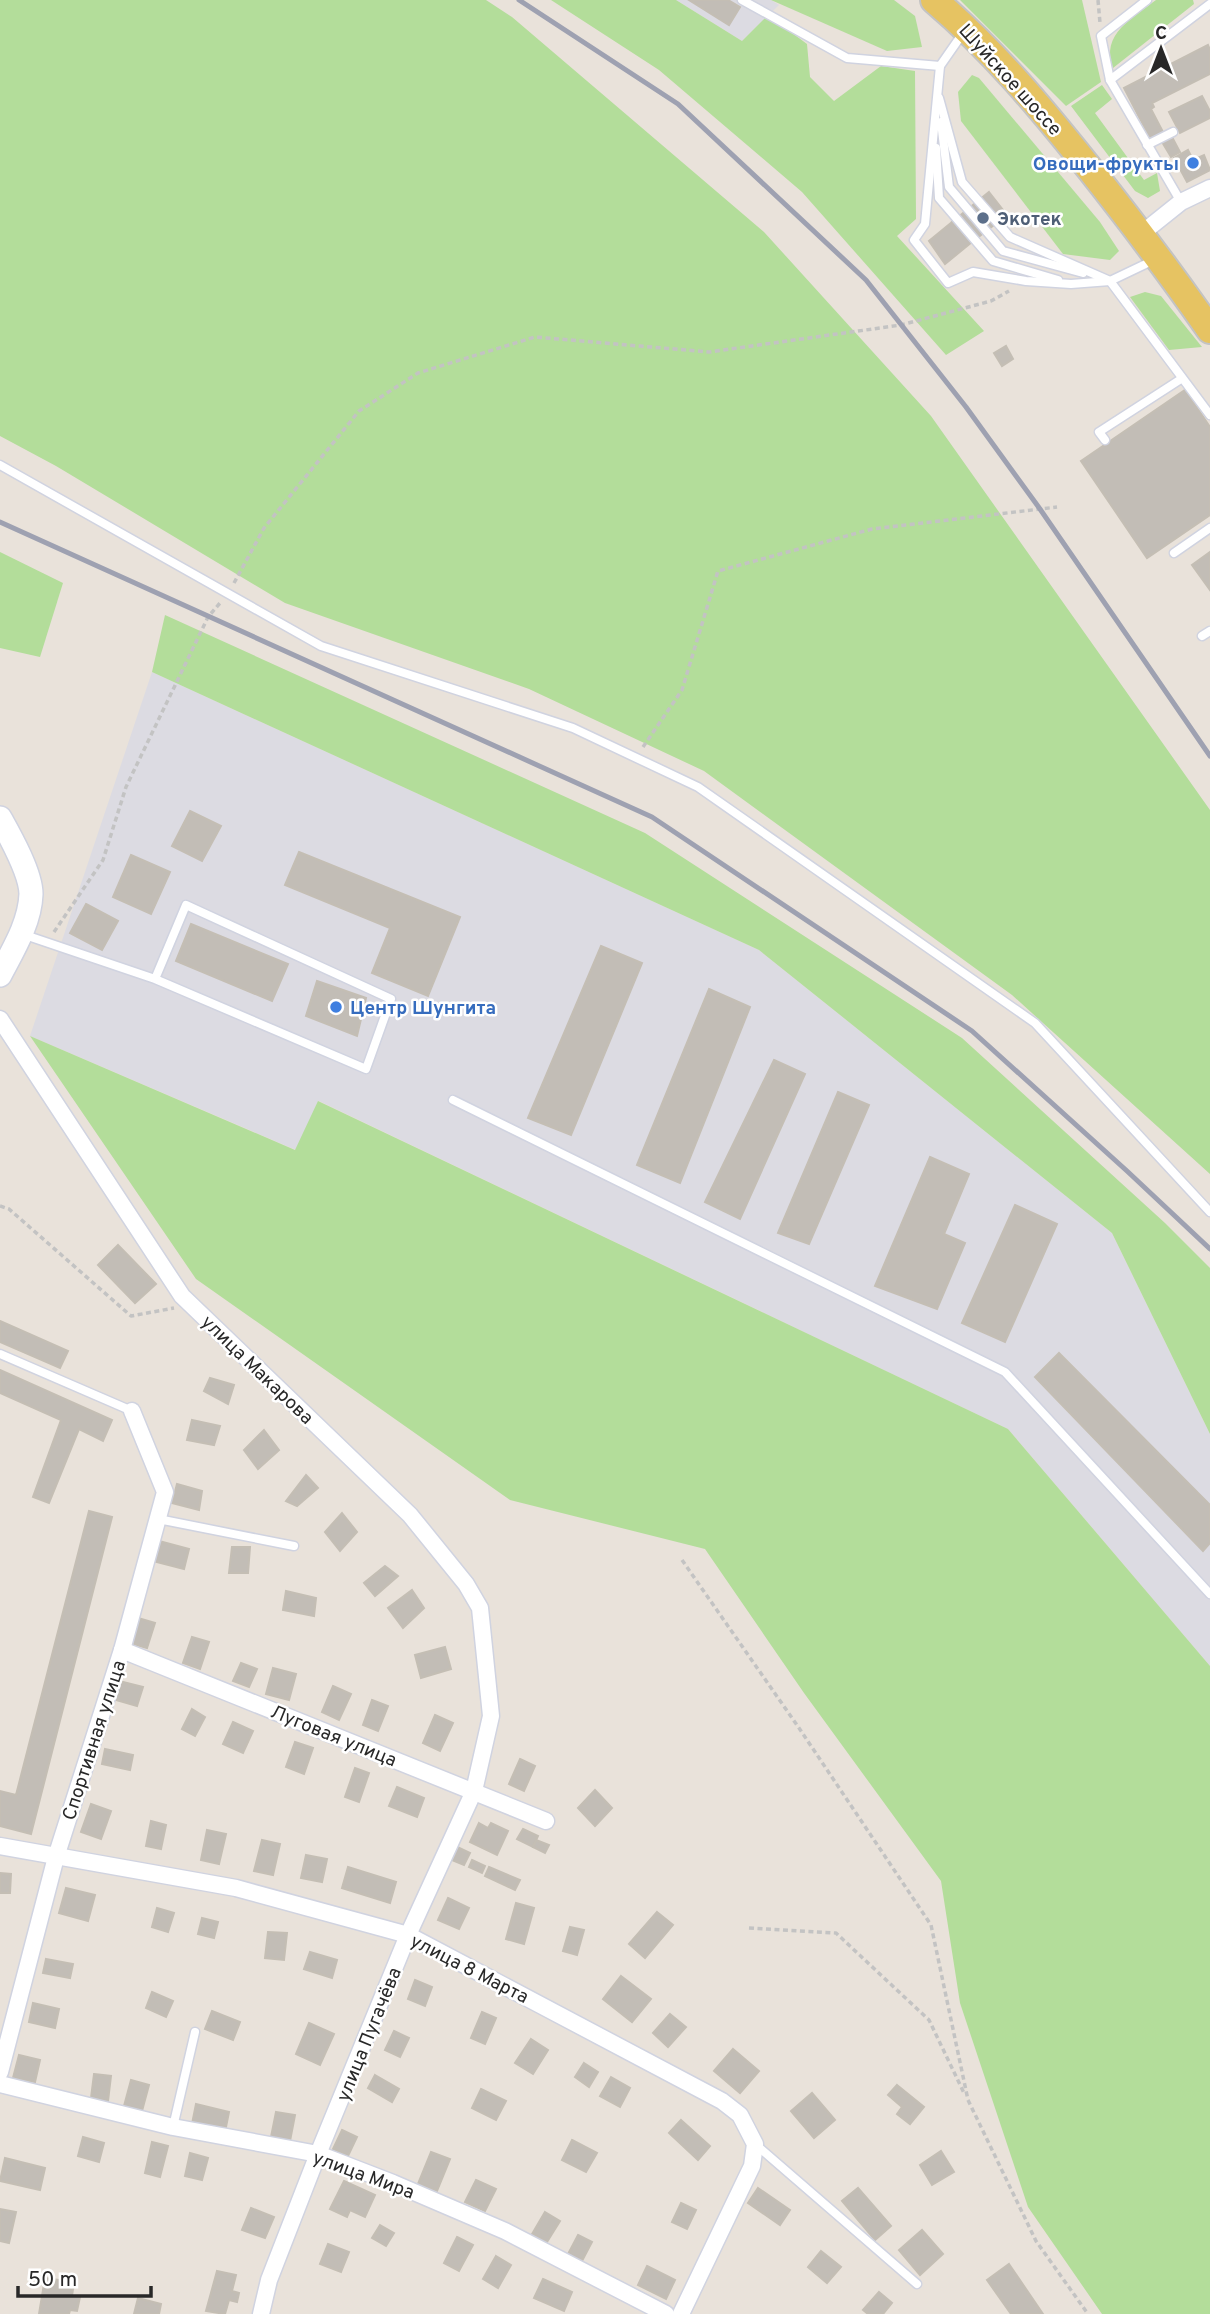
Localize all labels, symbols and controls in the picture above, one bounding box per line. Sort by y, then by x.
north arrow [1126,14,1196,84]
street label: Шуйское шоссе [953,19,1066,141]
text: С [1155,22,1167,46]
place label: Овощи-фрукты [1033,153,1179,177]
marker: Овощи-фрукты [1185,155,1201,171]
place label: Экотек [997,208,1062,232]
marker: Экотек [975,210,991,226]
place label: Центр Шунгита [350,997,496,1021]
marker: Центр Шунгита [328,999,344,1015]
street label: улица Макарова [195,1311,318,1430]
street label: Спортивная улица [58,1658,132,1824]
street label: Луговая улица [267,1701,400,1773]
street label: улица 8 Марта [406,1930,532,2010]
street label: улица Пугачёва [332,1964,408,2105]
street label: улица Мира [309,2146,417,2205]
scale bar [18,2254,150,2298]
text: 50 m [28,2267,77,2294]

